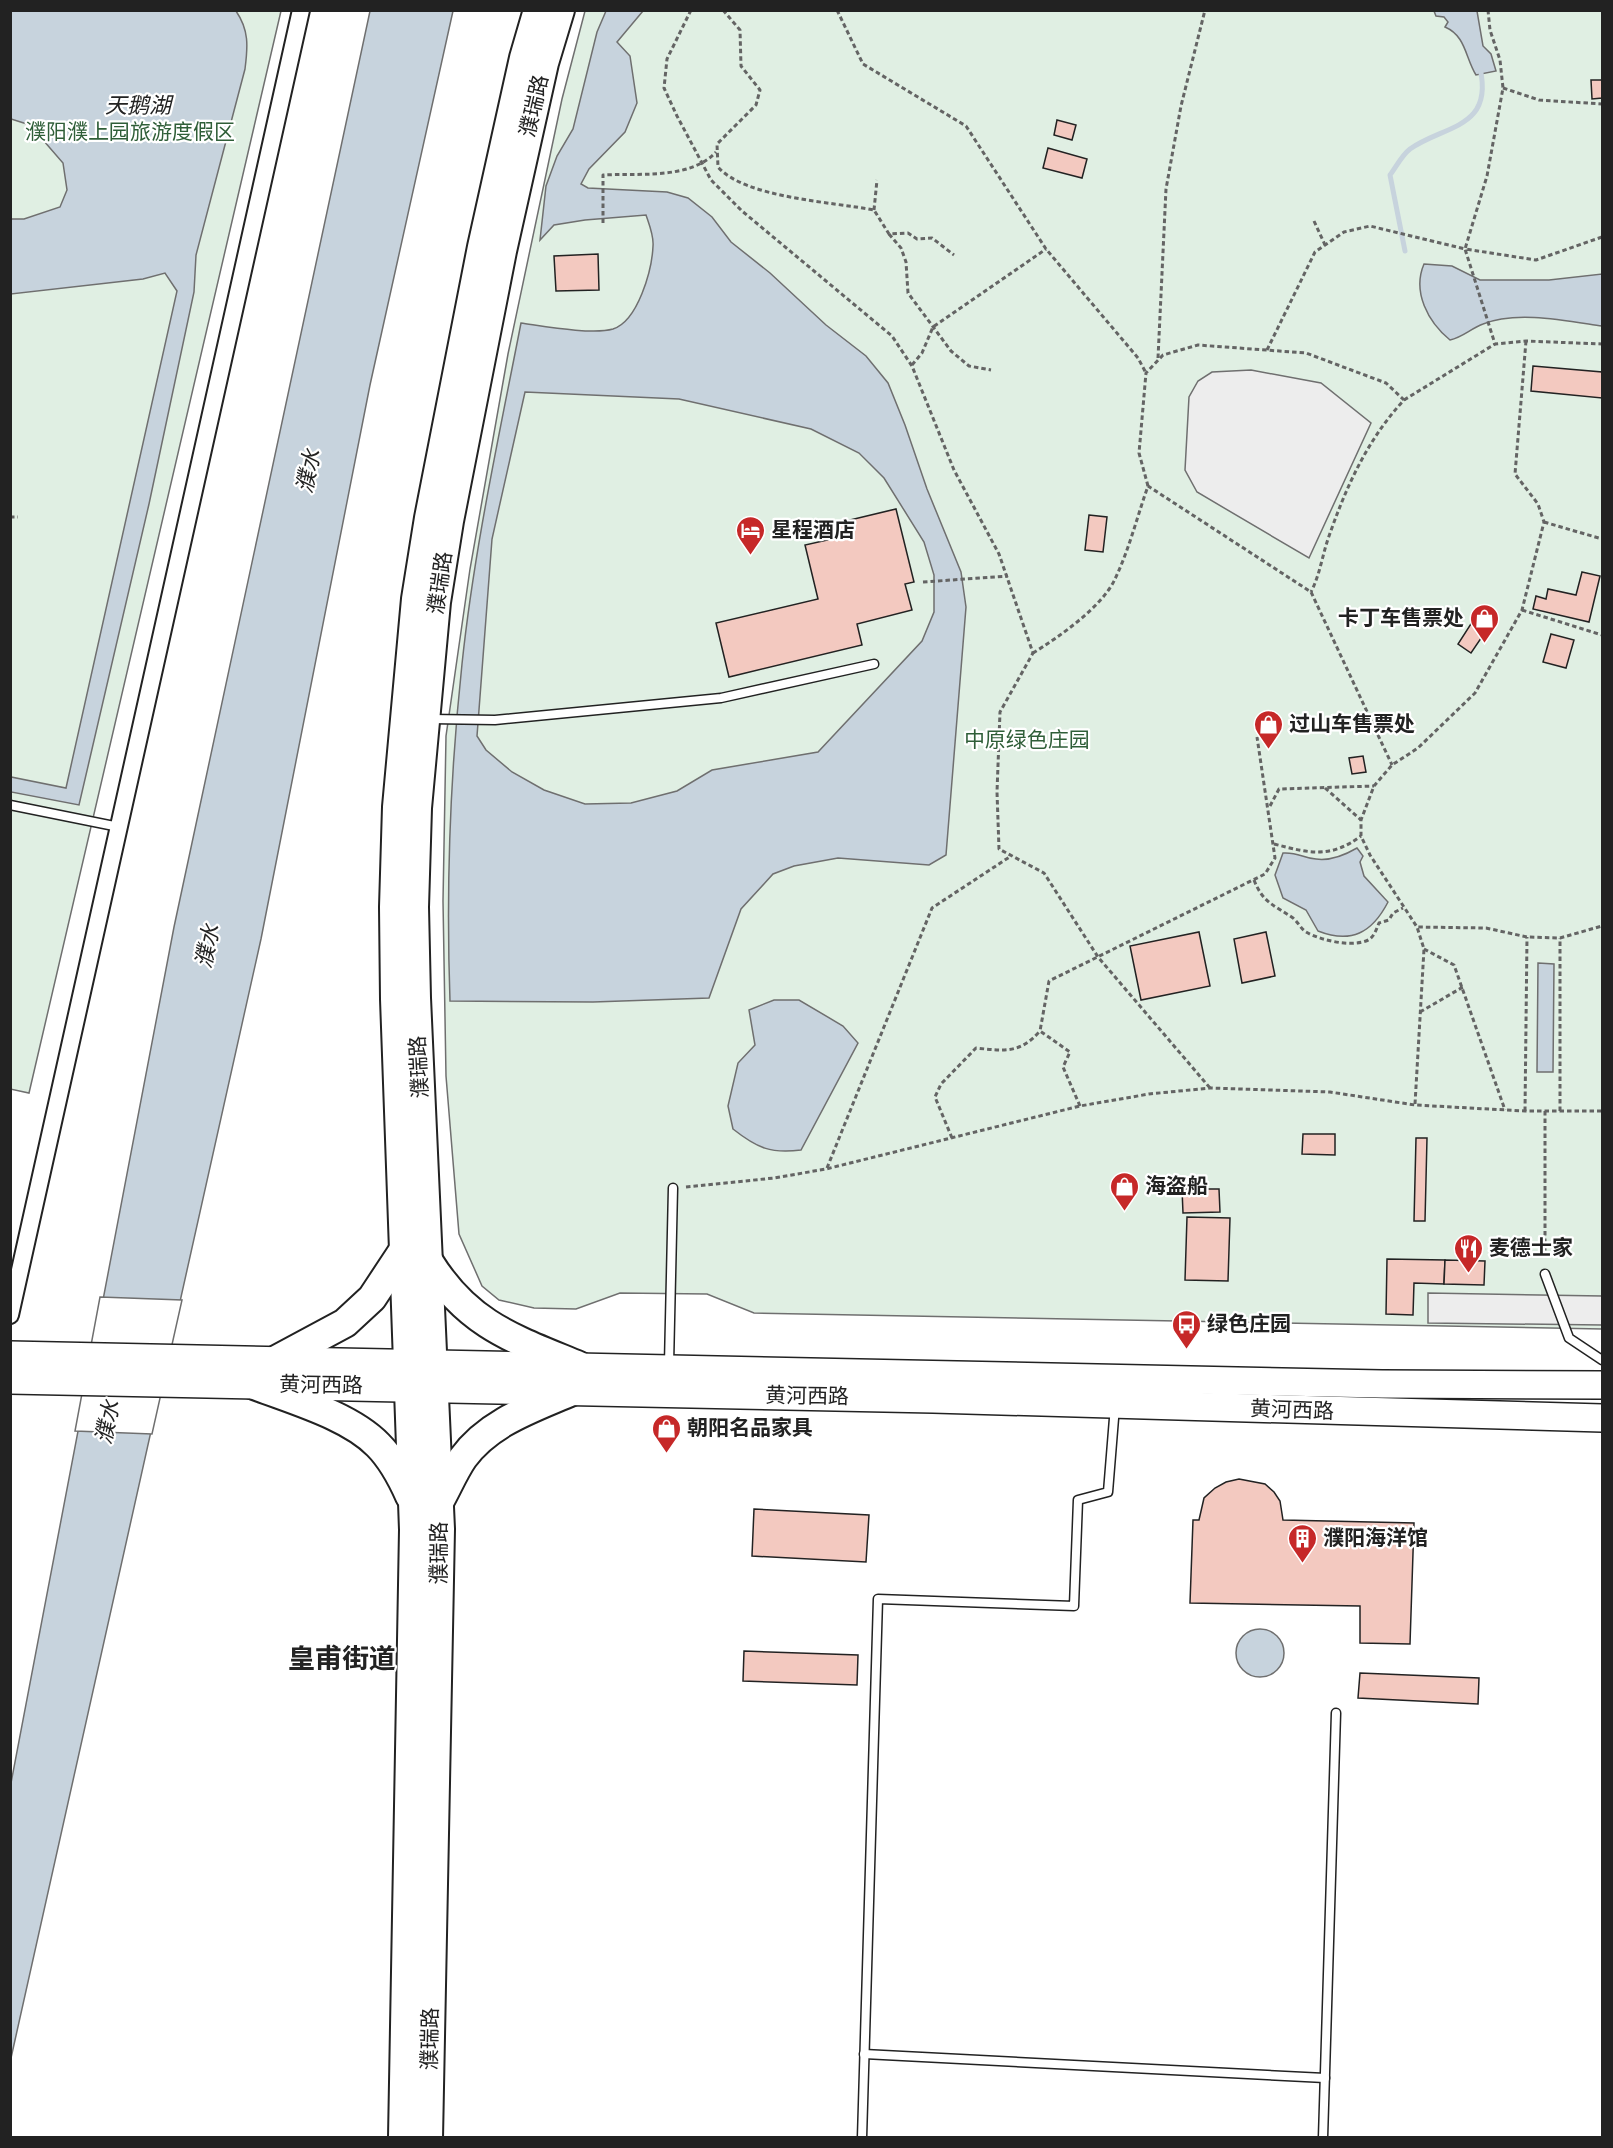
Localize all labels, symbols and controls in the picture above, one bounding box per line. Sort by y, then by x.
street label: 濮瑞路 [514,72,554,140]
water label: 天鹅湖 [105,92,174,119]
park label: 濮阳濮上园旅游度假区 [25,119,235,145]
water label: 濮水 [291,446,326,495]
hotel icon: 星程酒店 [734,514,766,556]
place label: 星程酒店 [771,517,855,543]
street label: 濮瑞路 [423,550,457,616]
shop icon: 卡丁车售票处 [1469,602,1501,644]
place label: 卡丁车售票处 [1338,605,1464,631]
shop icon: 过山车售票处 [1252,708,1284,750]
place label: 过山车售票处 [1289,711,1415,737]
park label: 中原绿色庄园 [964,727,1090,753]
water label: 濮水 [190,921,225,970]
street label: 濮瑞路 [404,1035,434,1099]
shop icon: 海盗船 [1108,1170,1140,1212]
place label: 海盗船 [1145,1173,1208,1199]
restaurant icon: 麦德士家 [1452,1232,1484,1274]
place label: 麦德士家 [1489,1235,1573,1261]
bus stop icon: 绿色庄园 [1170,1308,1202,1350]
place label: 绿色庄园 [1207,1311,1291,1337]
street label: 黄河西路 [279,1371,363,1399]
street label: 黄河西路 [765,1382,849,1410]
street label: 黄河西路 [1250,1396,1334,1424]
water label: 濮水 [90,1397,125,1446]
shop icon: 朝阳名品家具 [650,1412,682,1454]
place label: 朝阳名品家具 [687,1415,813,1441]
street label: 濮瑞路 [426,1522,452,1585]
building icon: 濮阳海洋馆 [1286,1522,1318,1564]
place label: 濮阳海洋馆 [1323,1525,1428,1551]
district label: 皇甫街道 [288,1643,396,1675]
street label: 濮瑞路 [416,2007,444,2071]

